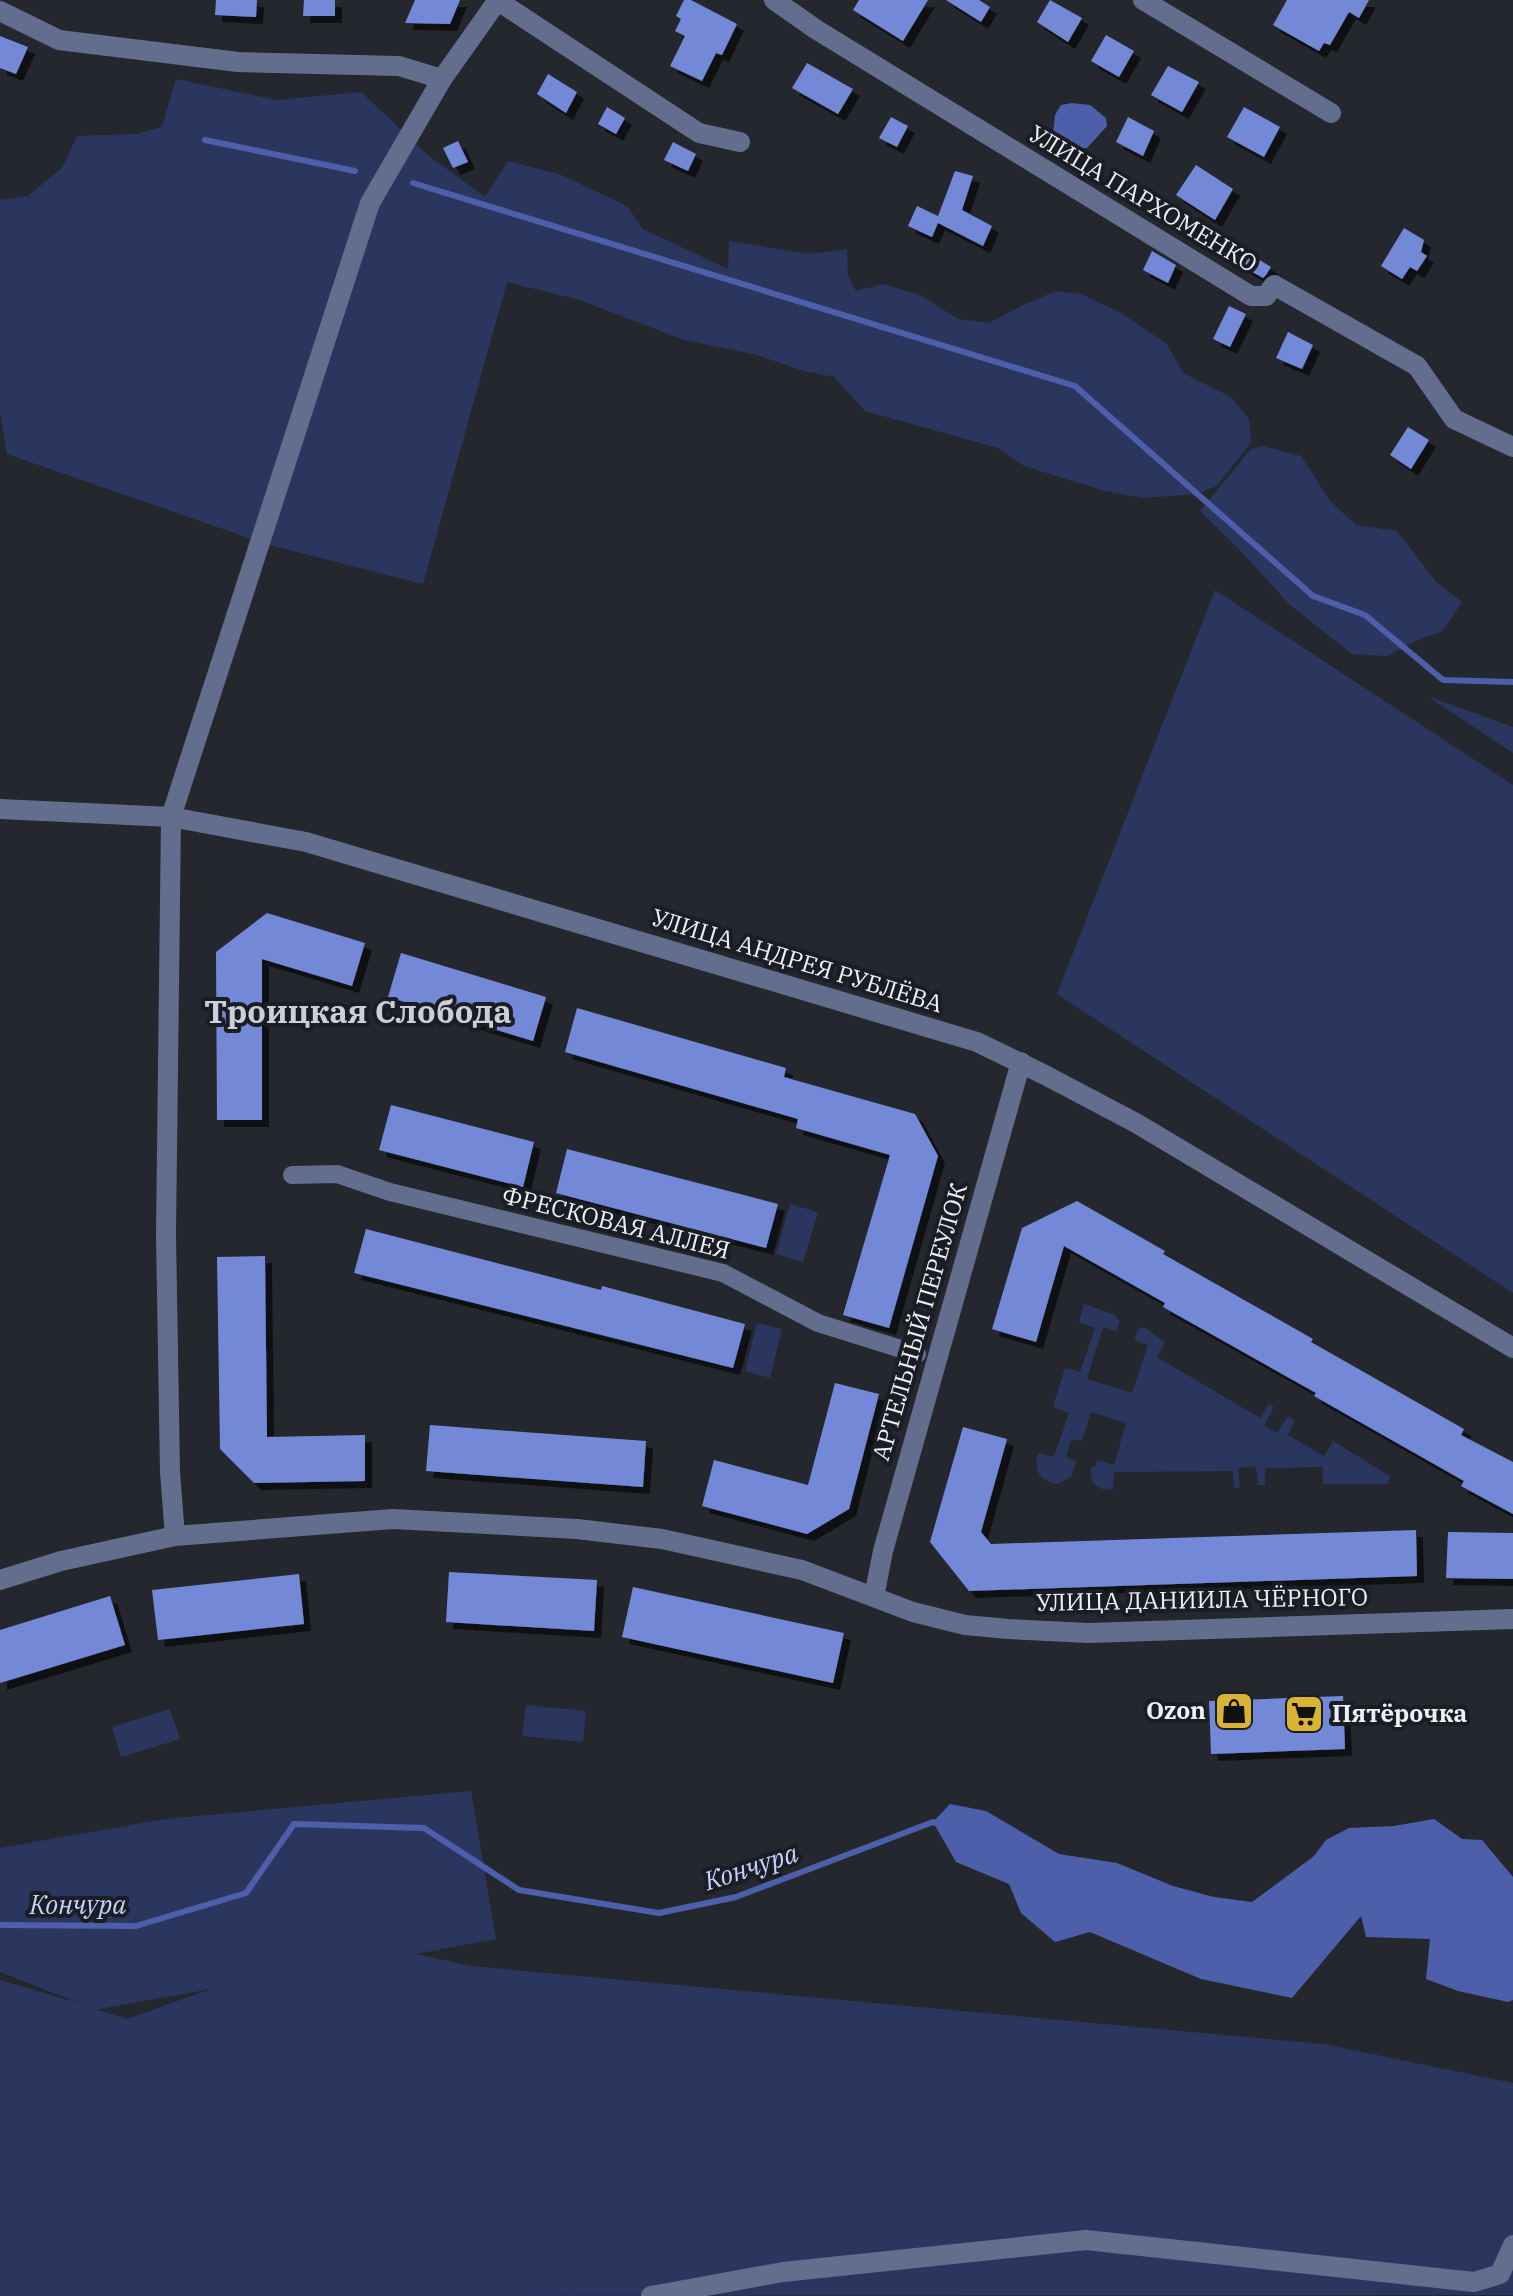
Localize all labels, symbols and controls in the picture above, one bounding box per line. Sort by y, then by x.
street label: УЛИЦА ПАРХОМЕНКО [1023,117,1264,279]
street label: УЛИЦА АНДРЕЯ РУБЛЁВА [648,900,947,1020]
district label: Троицкая Слобода [204,990,512,1032]
street label: ФРЕСКОВАЯ АЛЛЕЯ [499,1178,733,1266]
street label: АРТЕЛЬНЫЙ ПЕРЕУЛОК [864,1179,974,1464]
street label: УЛИЦА ДАНИИЛА ЧЁРНОГО [1036,1580,1368,1618]
shop icon: Ozon [1213,1690,1255,1732]
supermarket icon: Пятёрочка [1283,1693,1325,1735]
place label: Ozon [1146,1694,1206,1726]
place label: Пятёрочка [1332,1697,1467,1729]
water label: Кончура [698,1835,802,1897]
water label: Кончура [29,1887,126,1921]

